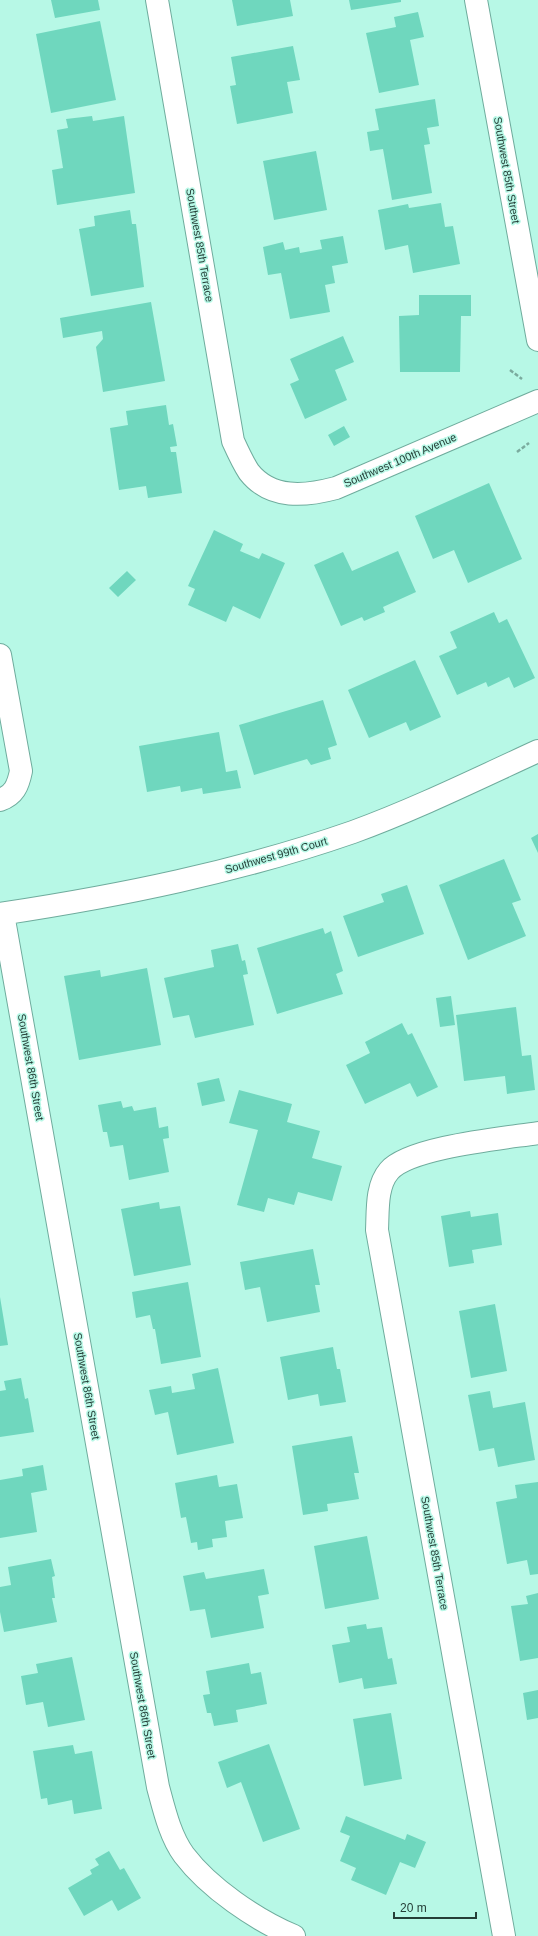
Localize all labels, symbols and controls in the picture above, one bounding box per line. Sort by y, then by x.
street label: Southwest 85th Street [492,116,522,224]
street label: Southwest 85th Terrace [184,187,216,303]
street label: Southwest 100th Avenue [342,431,458,489]
street label: Southwest 99th Court [223,835,329,875]
street label: Southwest 86th Street [16,1013,46,1121]
street label: Southwest 86th Street [72,1332,102,1440]
street label: Southwest 85th Terrace [419,1495,451,1611]
street label: Southwest 86th Street [128,1651,158,1759]
scale bar [394,1894,476,1920]
text: 20 m [400,1901,427,1915]

